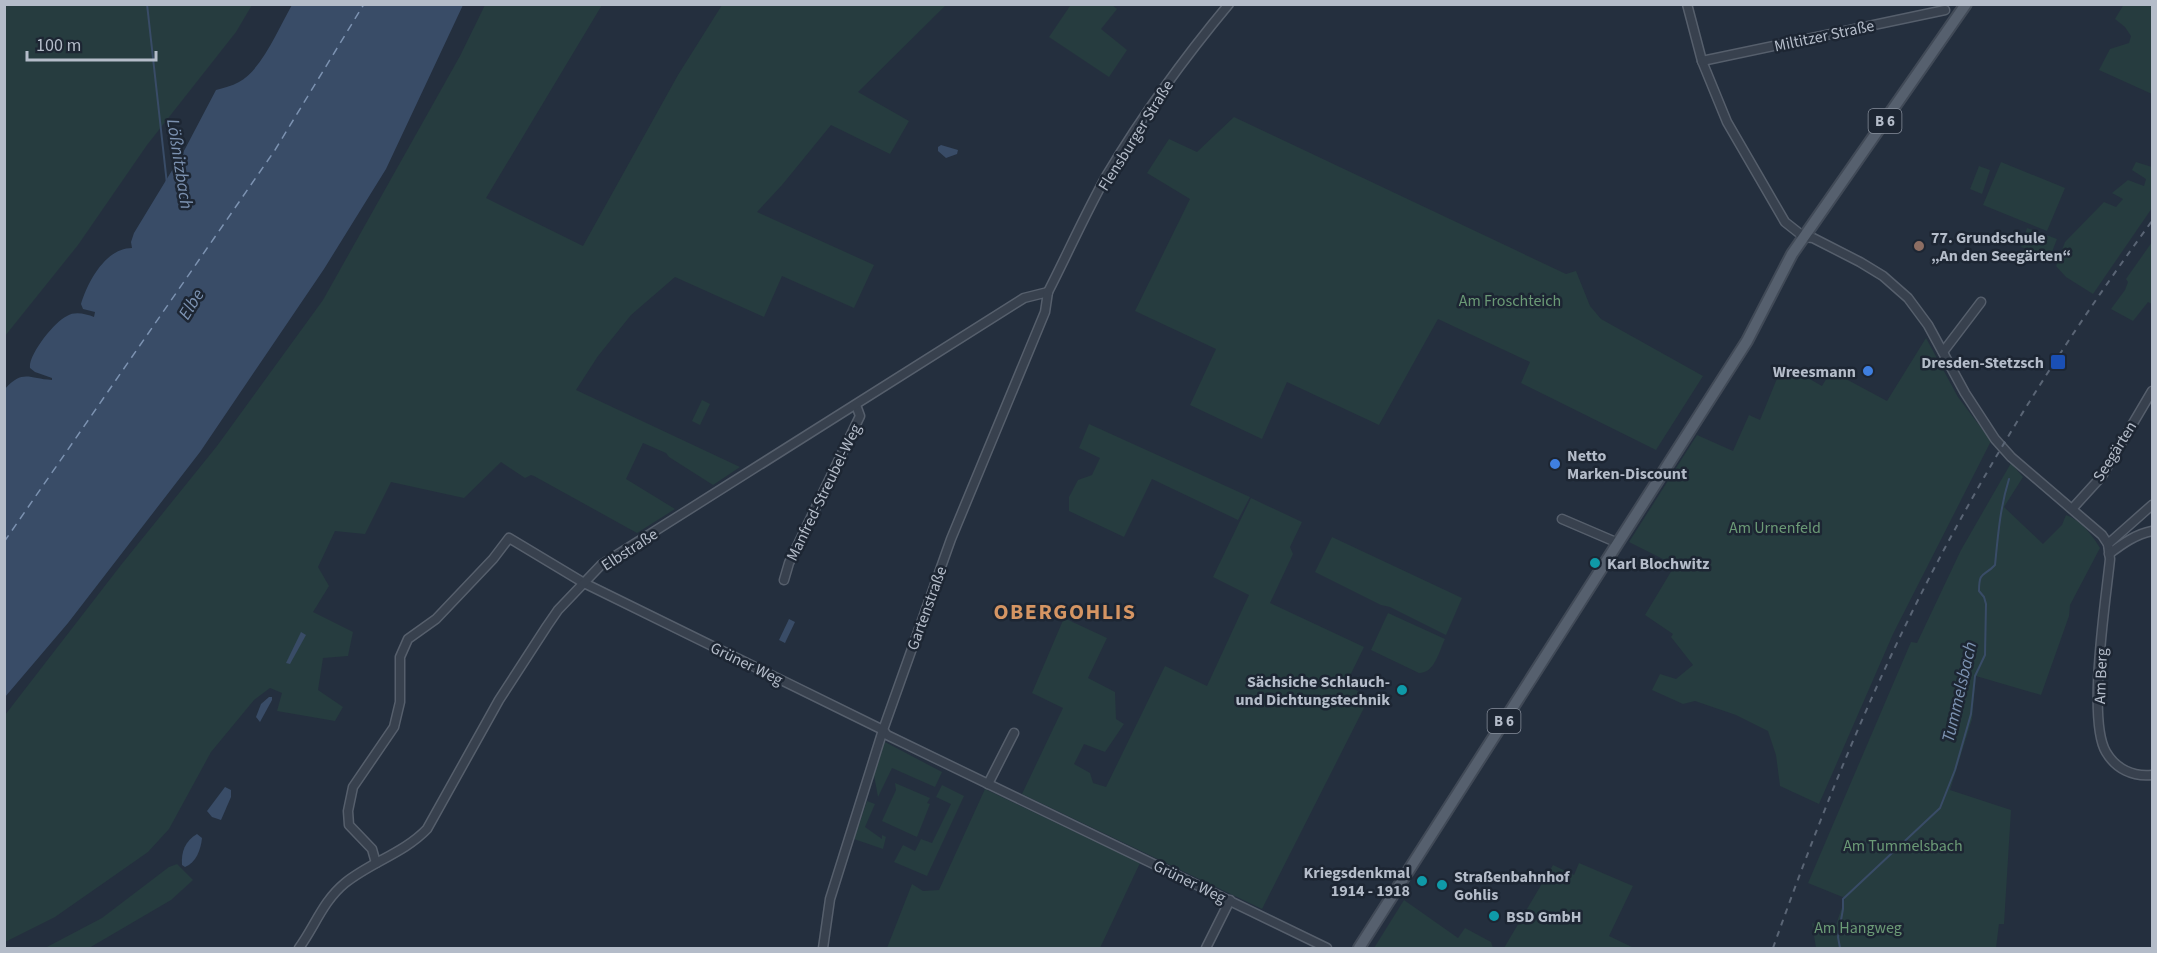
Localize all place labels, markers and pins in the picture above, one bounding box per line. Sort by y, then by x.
place label: 77. Grundschule „An den Seegärten“ [1931,227,2071,267]
marker: 77. Grundschule „An den Seegärten“ [1912,239,1926,253]
place label: Dresden-Stetzsch [1921,352,2044,374]
marker: Dresden-Stetzsch [2049,353,2067,371]
place label: Wreesmann [1773,361,1856,383]
marker: Wreesmann [1861,364,1875,378]
place label: Netto Marken-Discount [1567,445,1687,485]
marker: Netto Marken-Discount [1548,457,1562,471]
place label: Karl Blochwitz [1607,553,1709,575]
marker: Karl Blochwitz [1588,556,1602,570]
place label: Sächsiche Schlauch- und Dichtungstechnik [1235,671,1390,711]
marker: Sächsiche Schlauch- und Dichtungstechnik [1395,683,1409,697]
place label: Kriegsdenkmal 1914 - 1918 [1304,862,1410,902]
place label: Straßenbahnhof Gohlis [1454,866,1570,906]
marker: Kriegsdenkmal 1914 - 1918 [1415,874,1429,888]
marker: Straßenbahnhof Gohlis [1435,878,1449,892]
place label: BSD GmbH [1506,906,1582,928]
marker: BSD GmbH [1487,909,1501,923]

